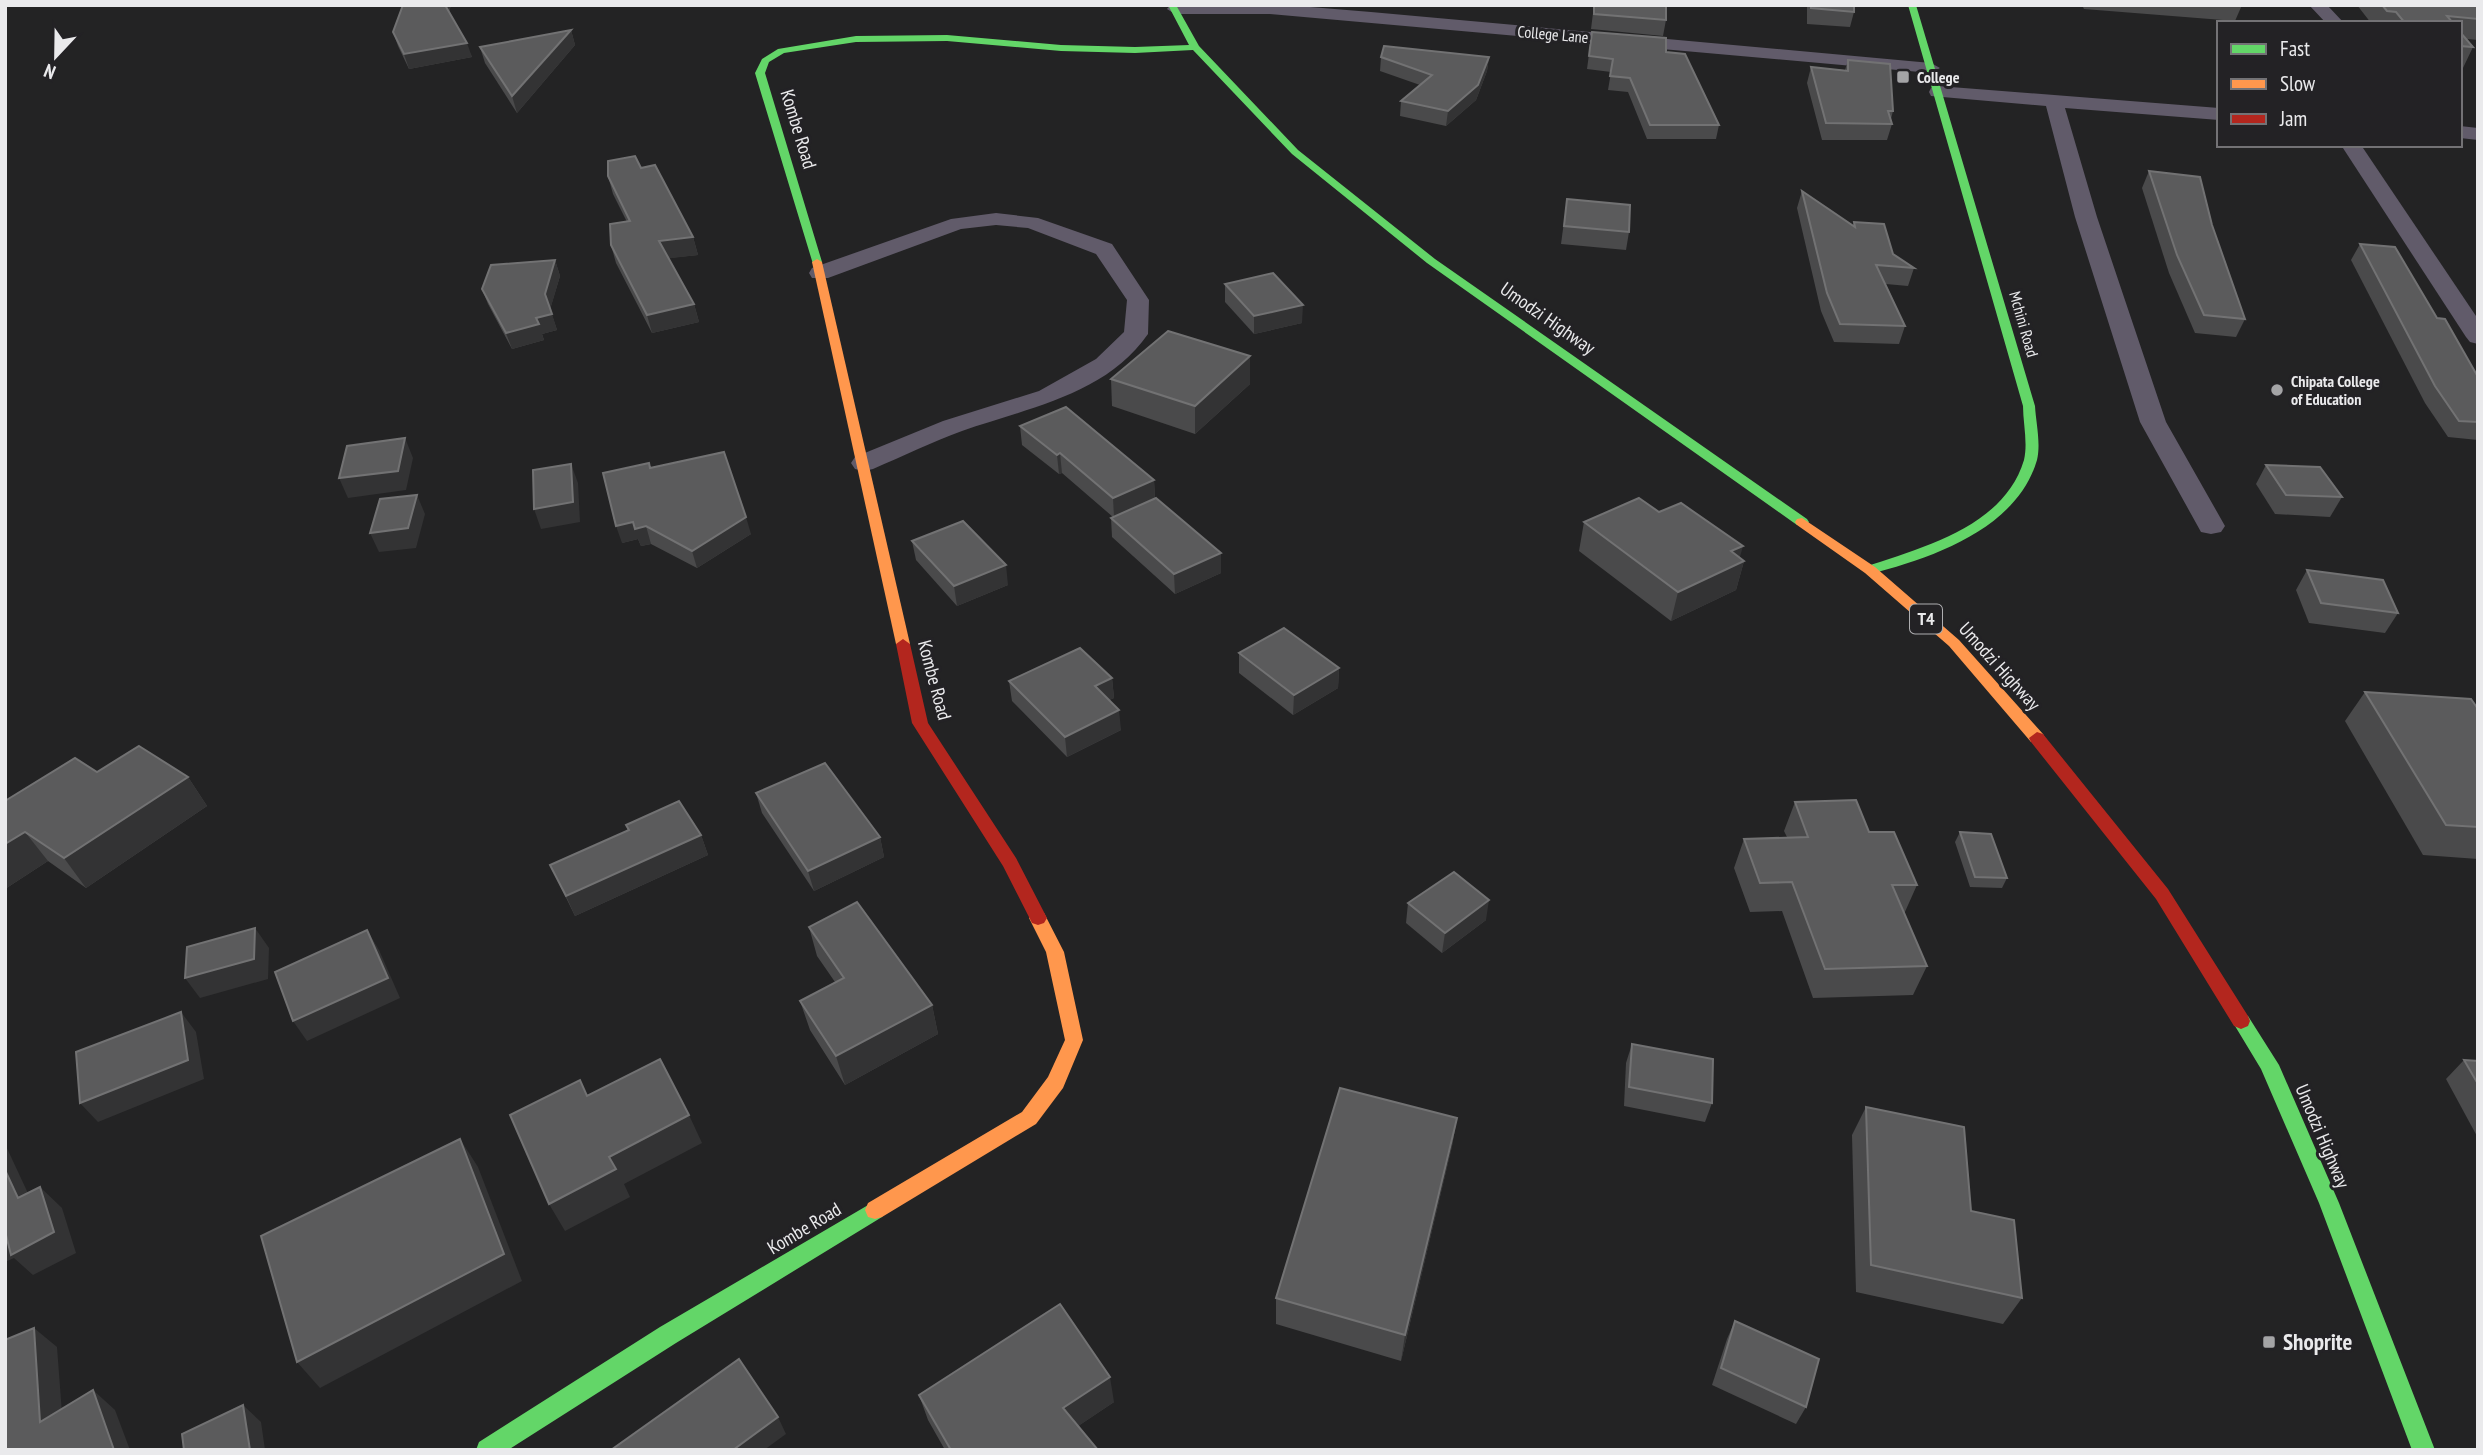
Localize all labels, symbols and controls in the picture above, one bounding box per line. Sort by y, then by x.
north arrow [21,21,91,91]
street label: College Lane [1517,21,1589,47]
legend [2217,21,2462,147]
text: Fast [2280,35,2310,62]
text: N [40,59,59,85]
place label: College [1917,67,1960,87]
marker: College [1895,69,1911,85]
text: Slow [2280,70,2316,97]
street label: Kombe Road [776,86,822,172]
text: Jam [2279,105,2307,132]
street label: Umodzi Highway [1496,276,1601,360]
street label: Mchini Road [2005,289,2043,359]
place label: Chipata College of Education [2291,371,2380,409]
marker: Chipata College of Education [2269,382,2285,398]
road number: T4 [1910,604,1942,634]
street label: Umodzi Highway [1954,617,2046,716]
street label: Kombe Road [913,637,957,723]
street label: Umodzi Highway [2290,1080,2356,1192]
street label: Kombe Road [763,1197,845,1259]
place label: Shoprite [2283,1327,2353,1356]
marker: Shoprite [2261,1334,2277,1350]

